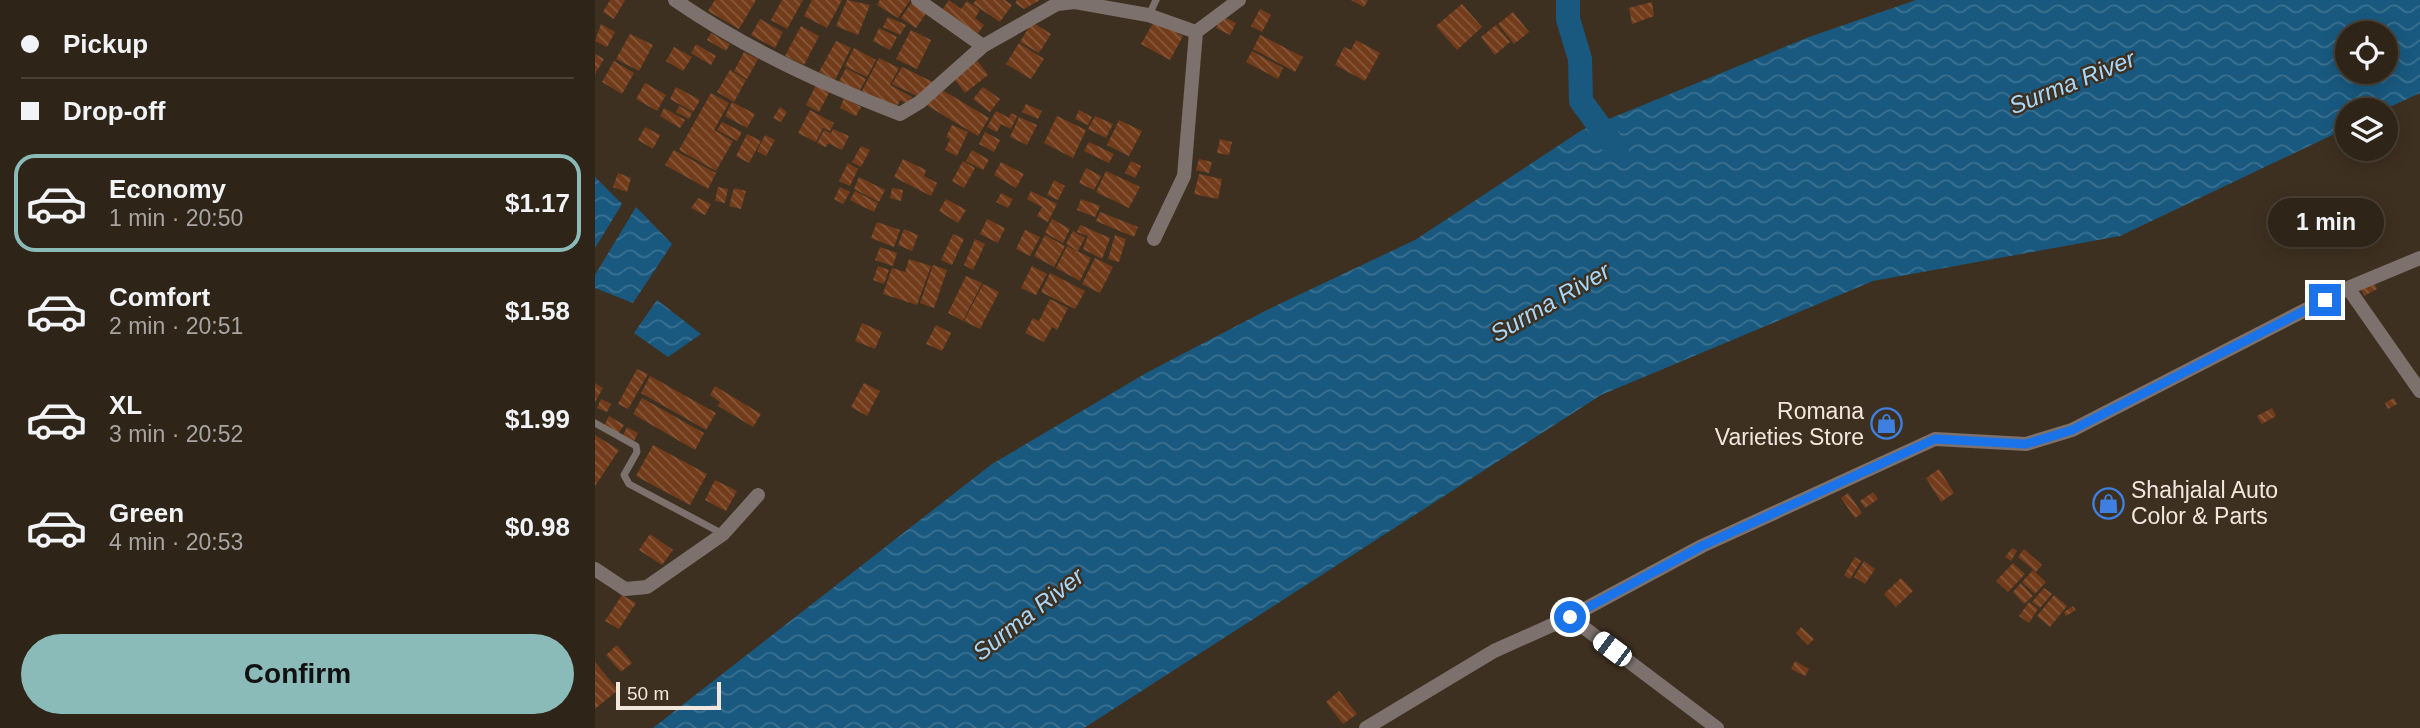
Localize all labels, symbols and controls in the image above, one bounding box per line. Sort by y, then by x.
map controls [2335,21,2398,161]
button: locate [2335,21,2398,84]
text: Pickup [63,29,148,59]
water label: Surma River [2005,44,2140,119]
text: Drop-off [63,96,166,126]
button: layers [2335,98,2398,161]
icon: car [25,172,88,235]
text: Economy [109,174,226,204]
text: $1.17 [505,188,570,218]
callout: 1 min [2267,198,2383,247]
text: 1 min · 20:50 [109,205,243,231]
text: 1 min [2296,209,2356,235]
water label: Surma River [1486,256,1615,347]
icon: car [25,280,88,343]
text: Comfort [109,282,210,312]
route end [2309,284,2341,316]
text: $1.58 [505,296,570,326]
text: 2 min · 20:51 [109,313,243,339]
icon: car [25,388,88,451]
text: XL [109,390,142,420]
place label: Romana Varieties Store [1715,398,1864,450]
text: $1.99 [505,404,570,434]
shop icon: Romana Varieties Store [1870,407,1904,441]
text: 3 min · 20:52 [109,421,243,447]
place label: Shahjalal Auto Color & Parts [2131,477,2278,529]
shop icon: Shahjalal Auto Color & Parts [2091,486,2125,520]
icon: car [25,496,88,559]
text: Green [109,498,184,528]
text: $0.98 [505,512,570,542]
text: 4 min · 20:53 [109,529,243,555]
water label: Surma River [967,562,1090,666]
route start [1554,601,1586,633]
car [1589,628,1636,670]
button: Confirm [21,634,574,714]
scale bar [616,679,721,711]
text: 50 m [627,683,669,704]

